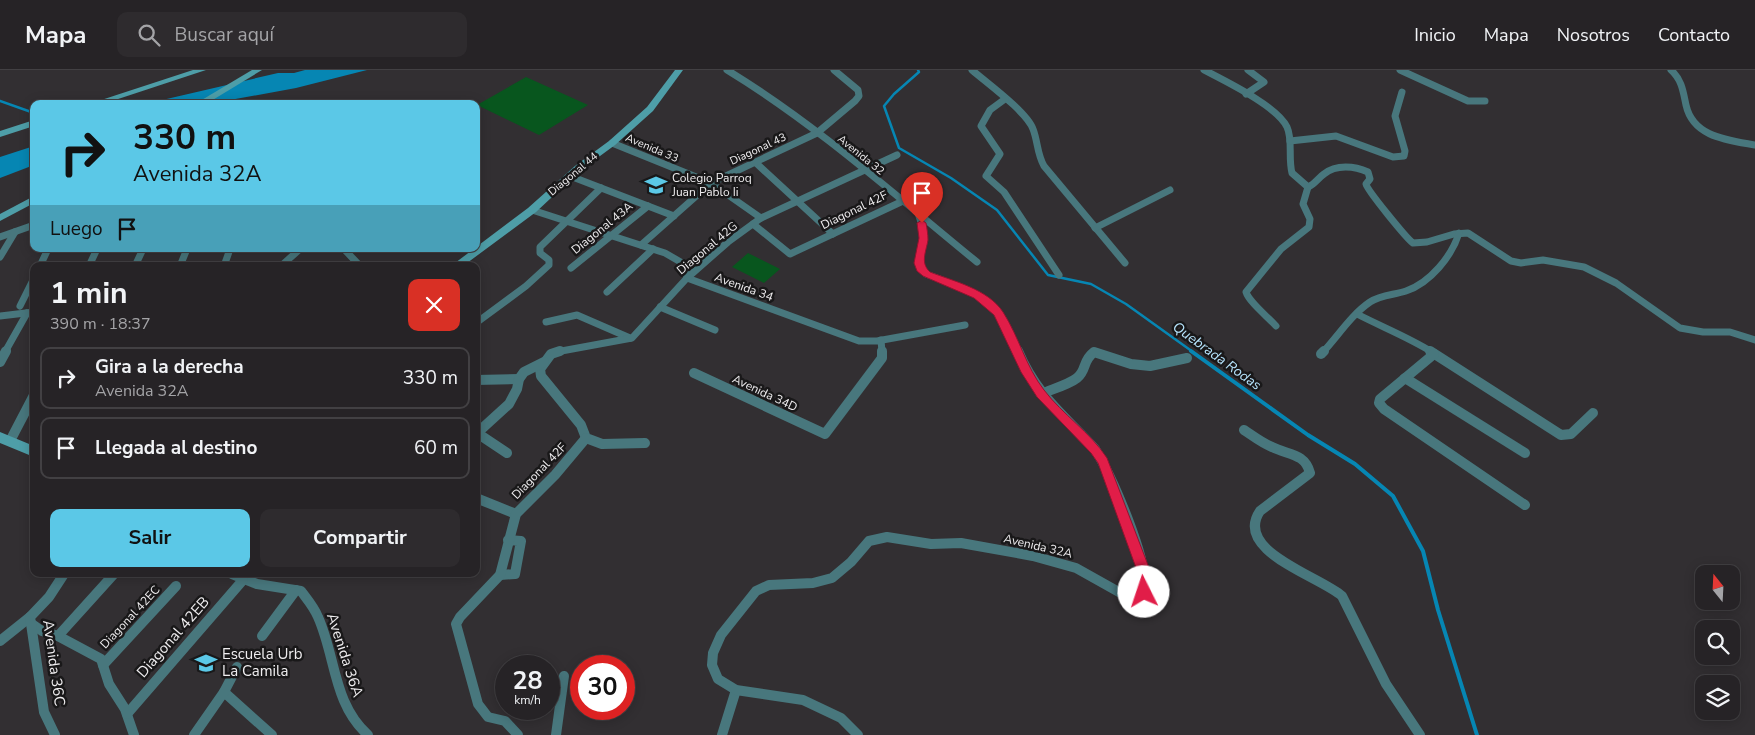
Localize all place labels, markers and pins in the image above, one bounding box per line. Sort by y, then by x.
place label: Colegio Parroq Juan Pablo Ii [671,170,752,200]
school or university icon: Colegio Parroq Juan Pablo Ii [643,172,669,198]
pin [901,172,943,223]
place label: Escuela Urb La Camila [222,644,303,681]
school or university icon: Escuela Urb La Camila [193,650,219,676]

